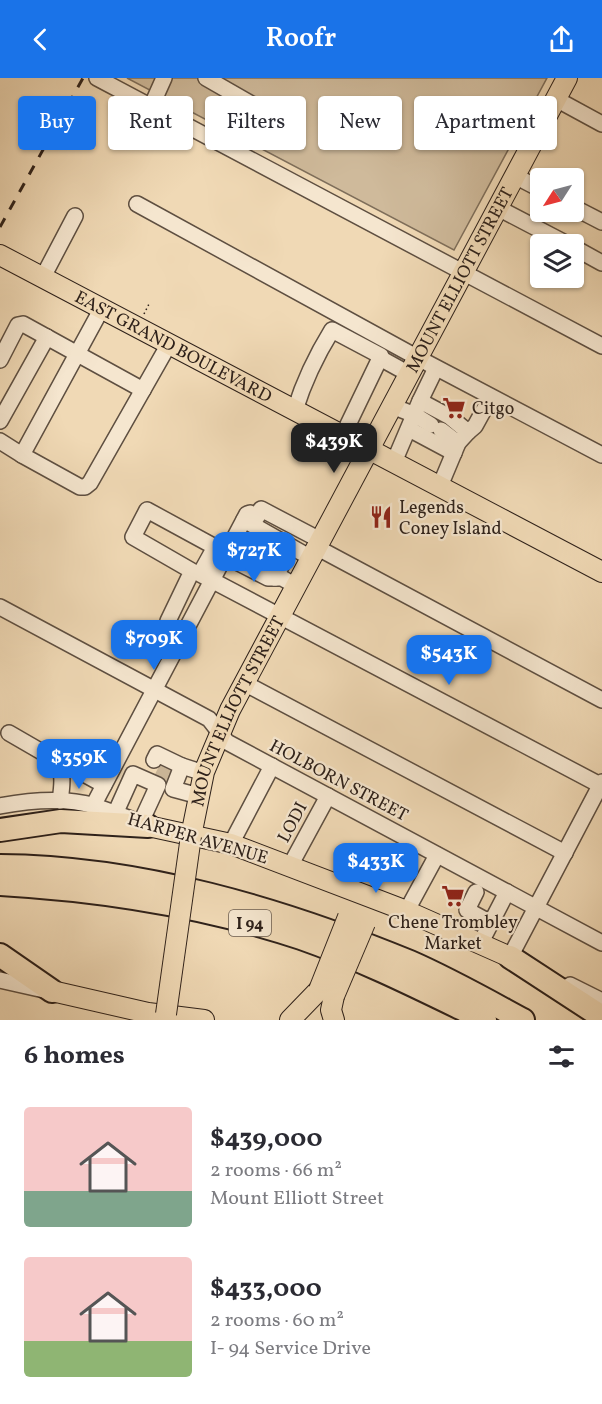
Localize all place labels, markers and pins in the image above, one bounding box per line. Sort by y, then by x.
supermarket icon: Citgo [441,395,467,421]
place label: Citgo [472,397,514,422]
pin: $439K [292,423,376,474]
place label: Legends Coney Island [399,496,502,542]
restaurant icon: Legends Coney Island [368,504,394,530]
pin: $727K [212,532,296,583]
pin: $709K [112,620,196,671]
pin: $543K [407,635,491,686]
pin: $359K [37,739,121,790]
pin: $433K [334,843,418,894]
supermarket icon: Chene Trombley Market [440,883,466,909]
place label: Chene Trombley Market [388,911,518,957]

